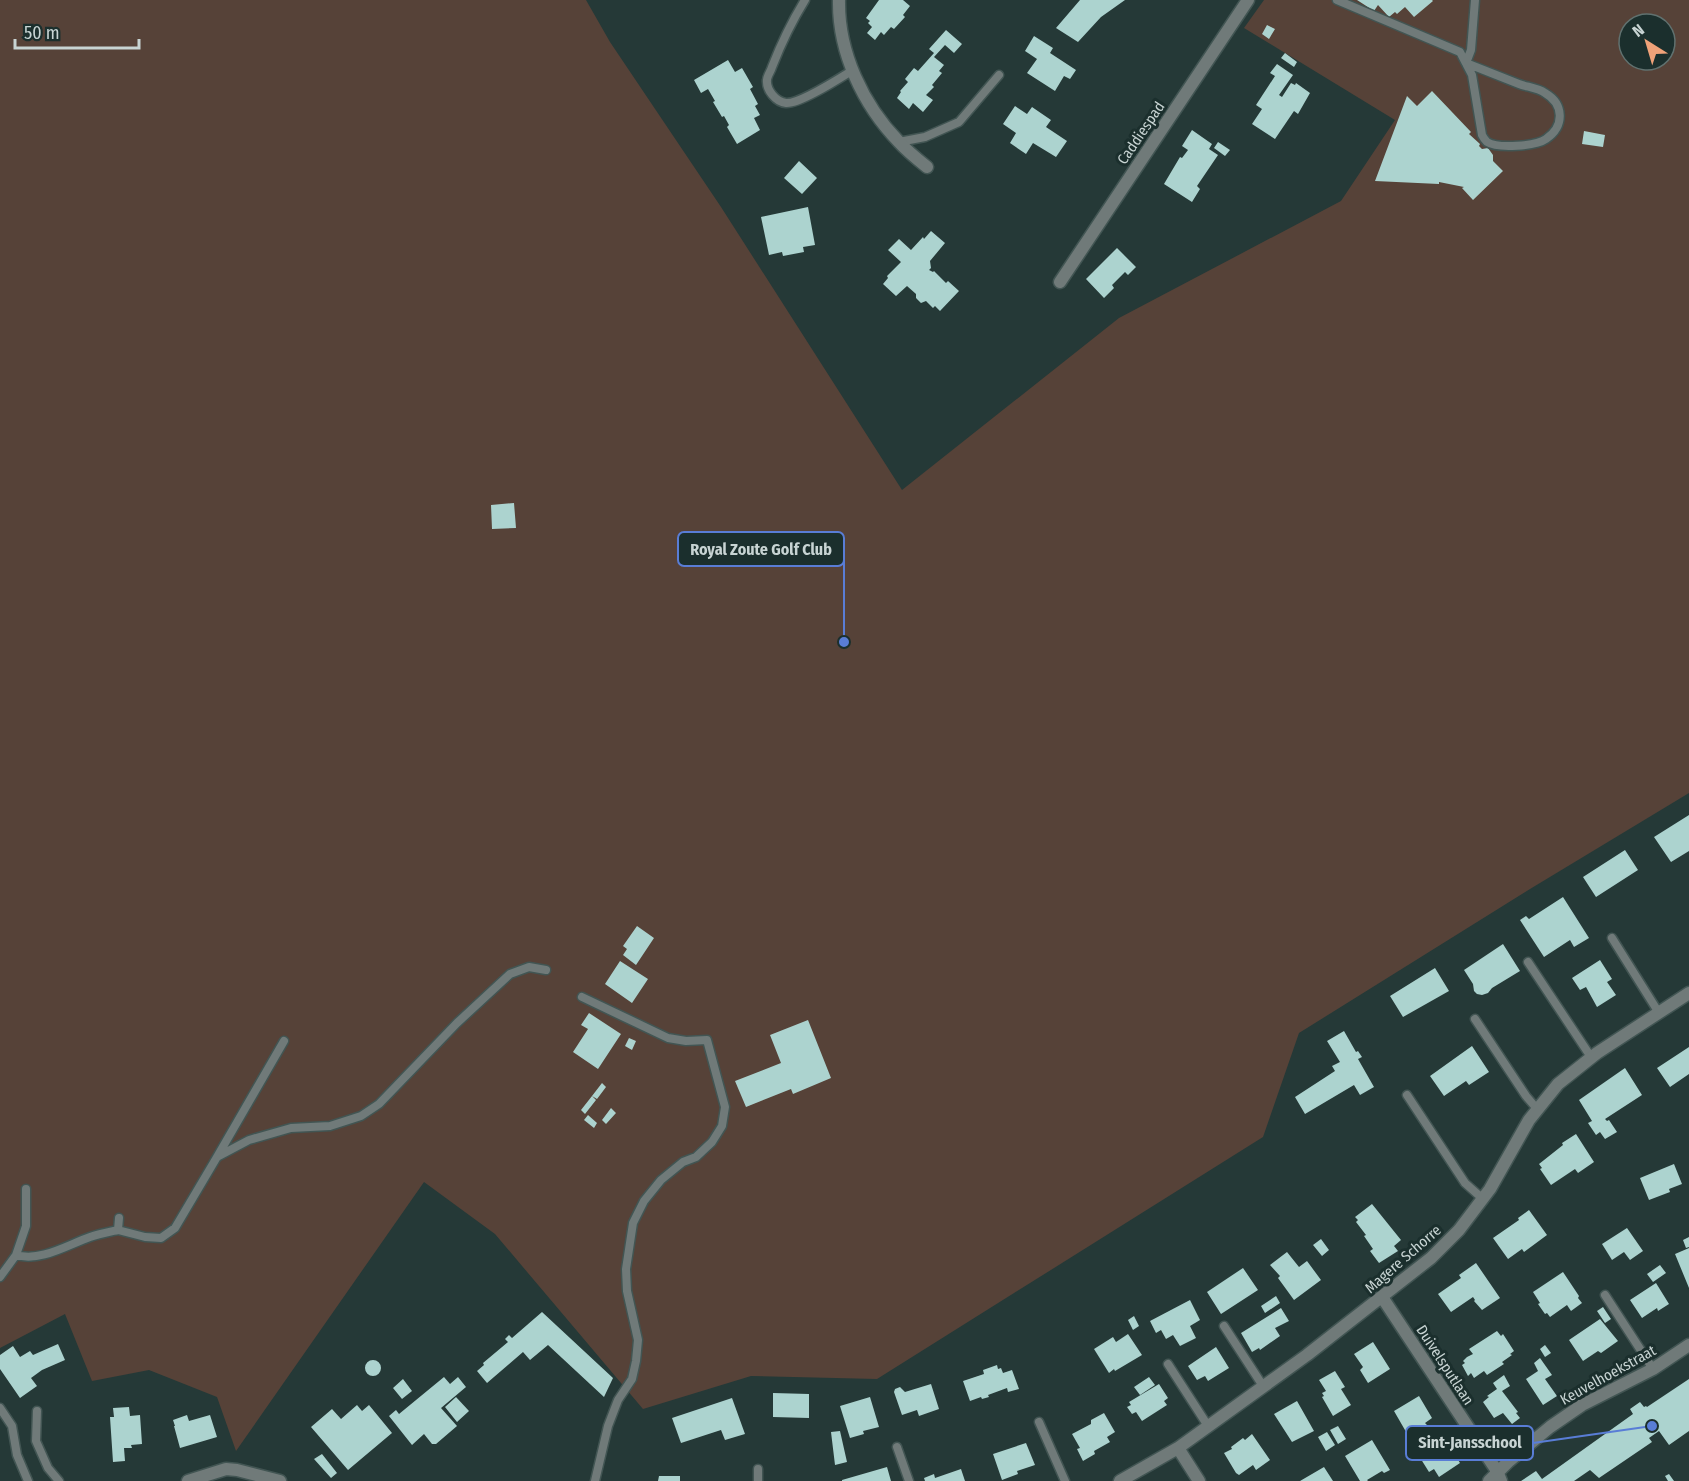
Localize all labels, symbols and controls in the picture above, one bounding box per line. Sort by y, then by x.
scale bar [15,12,140,50]
north arrow [1617,12,1677,72]
text: N [1629,20,1648,41]
text: 50 m [24,22,60,44]
street label: Caddiespad [1113,98,1169,168]
callout: Royal Zoute Golf Club [678,532,844,566]
text: Royal Zoute Golf Club [690,540,832,559]
street label: Magere Schorre [1361,1221,1445,1297]
street label: Duivelsputlaan [1412,1322,1478,1408]
street label: Keuvelhoekstraat [1557,1341,1659,1409]
callout: Sint-Jansschool [1406,1426,1533,1460]
text: Sint-Jansschool [1418,1433,1522,1452]

